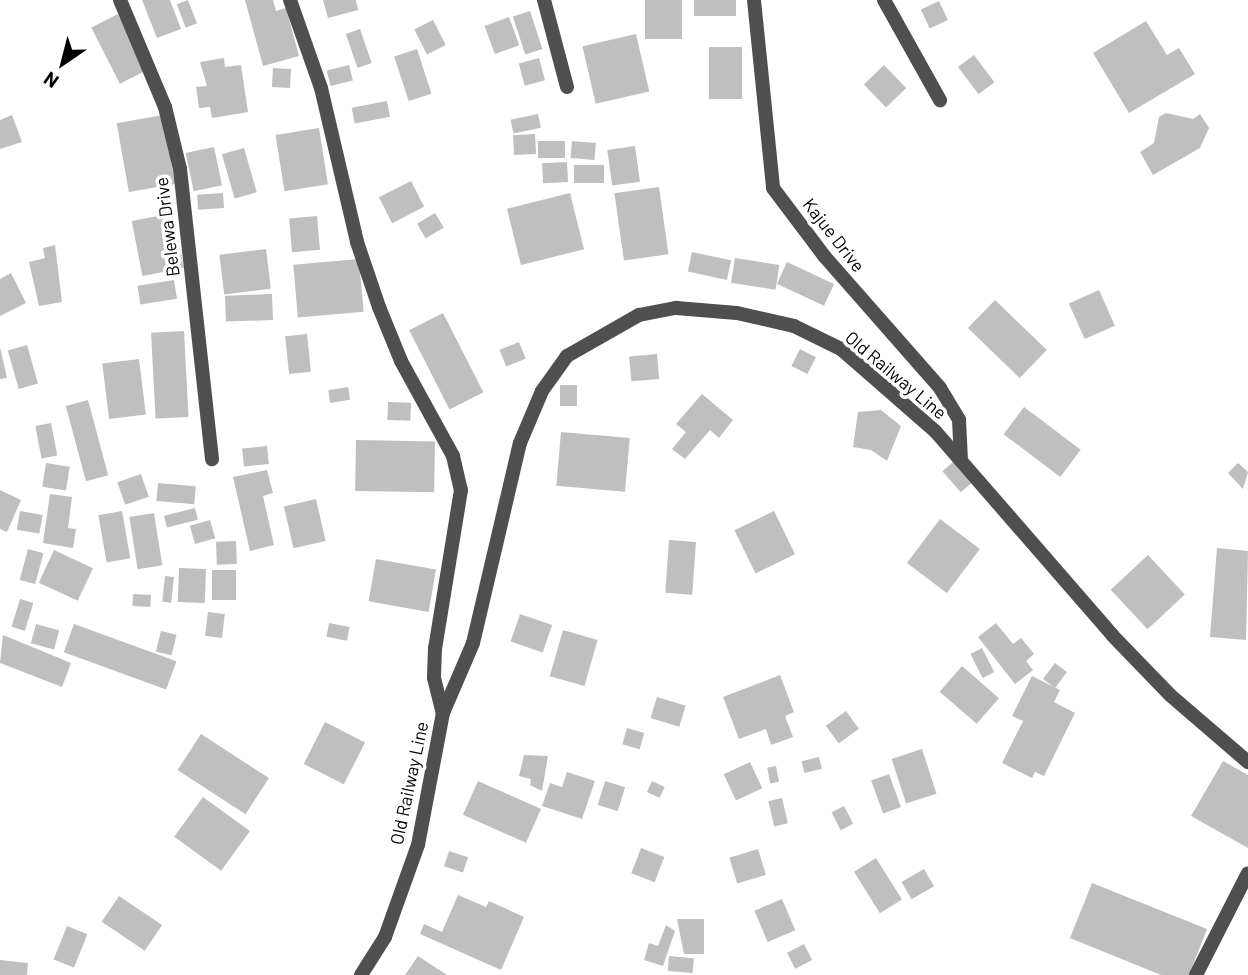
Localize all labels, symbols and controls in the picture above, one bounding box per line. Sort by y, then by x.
north arrow [28,28,98,98]
text: N [39,68,62,94]
street label: Belewa Drive [150,176,184,278]
street label: Kajue Drive [799,194,869,276]
street label: Old Railway Line [841,326,951,424]
street label: Old Railway Line [385,719,433,847]

